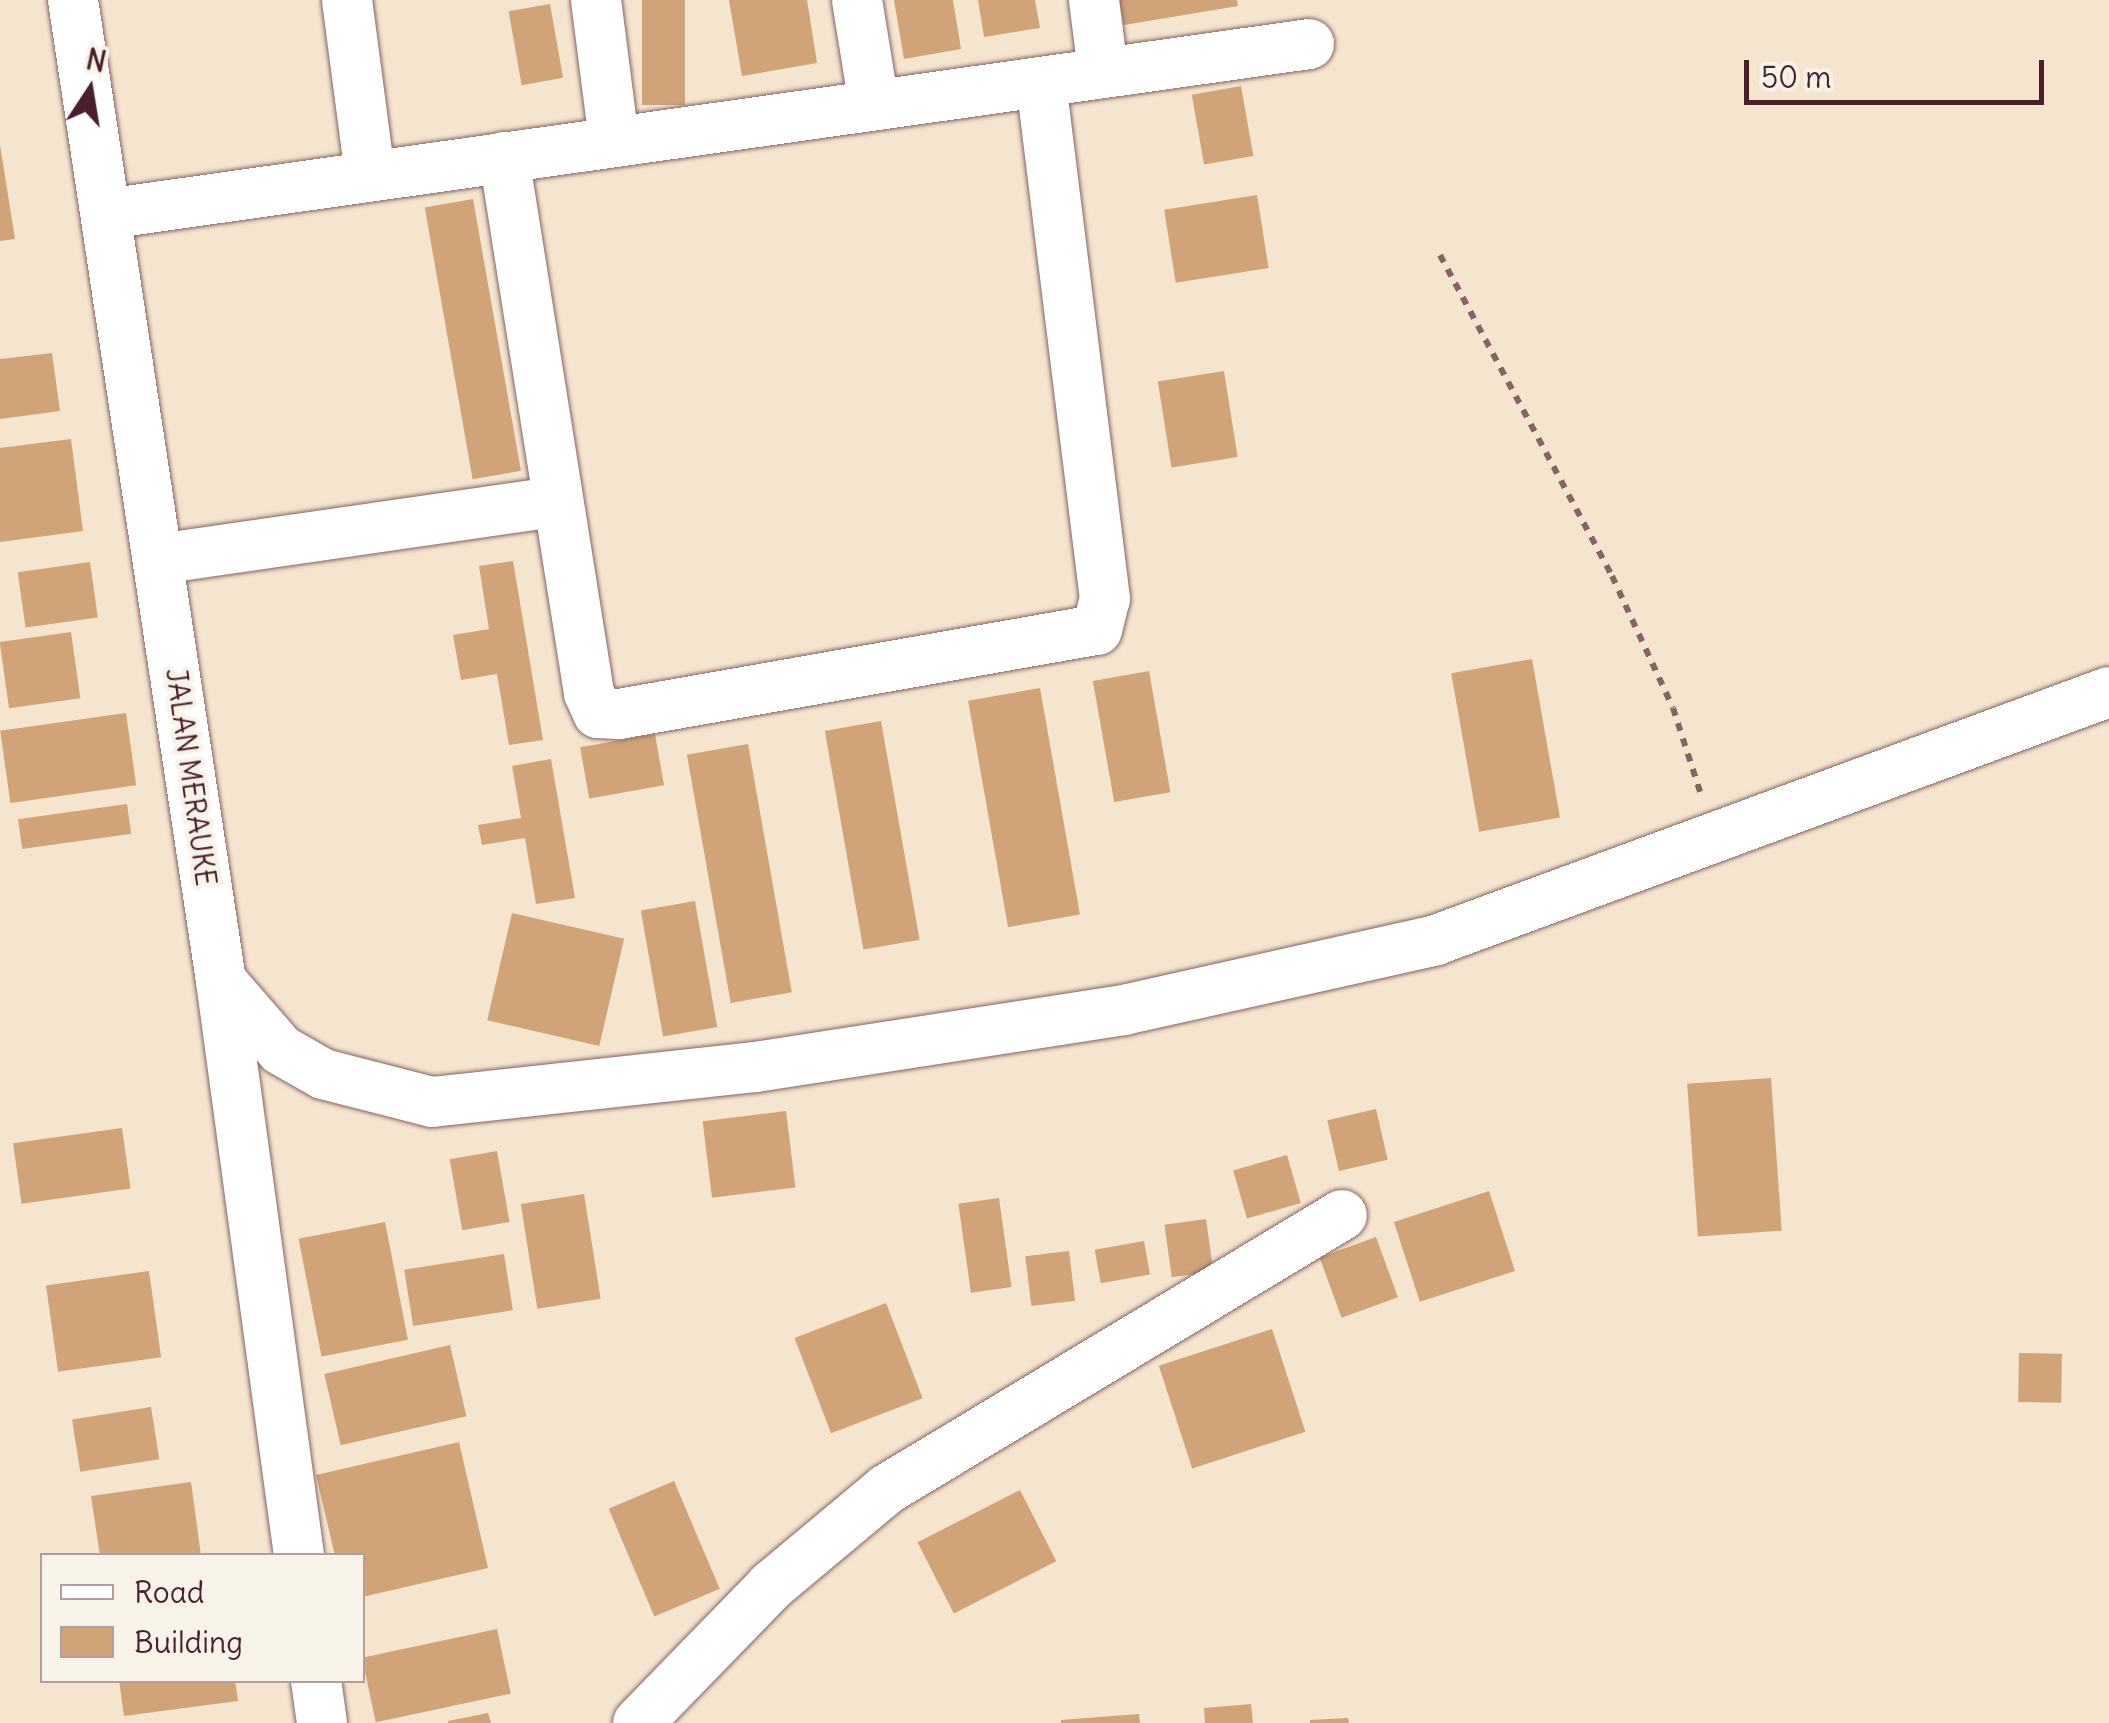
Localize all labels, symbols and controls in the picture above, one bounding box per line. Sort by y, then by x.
north arrow [40,40,140,140]
scale bar [1749,40,2049,102]
text: N [83,41,109,80]
text: 50 m [1761,58,1831,96]
street label: JALAN MERAUKE [159,666,223,888]
legend [40,1553,365,1683]
text: Road [134,1573,204,1611]
text: Building [134,1623,243,1661]

